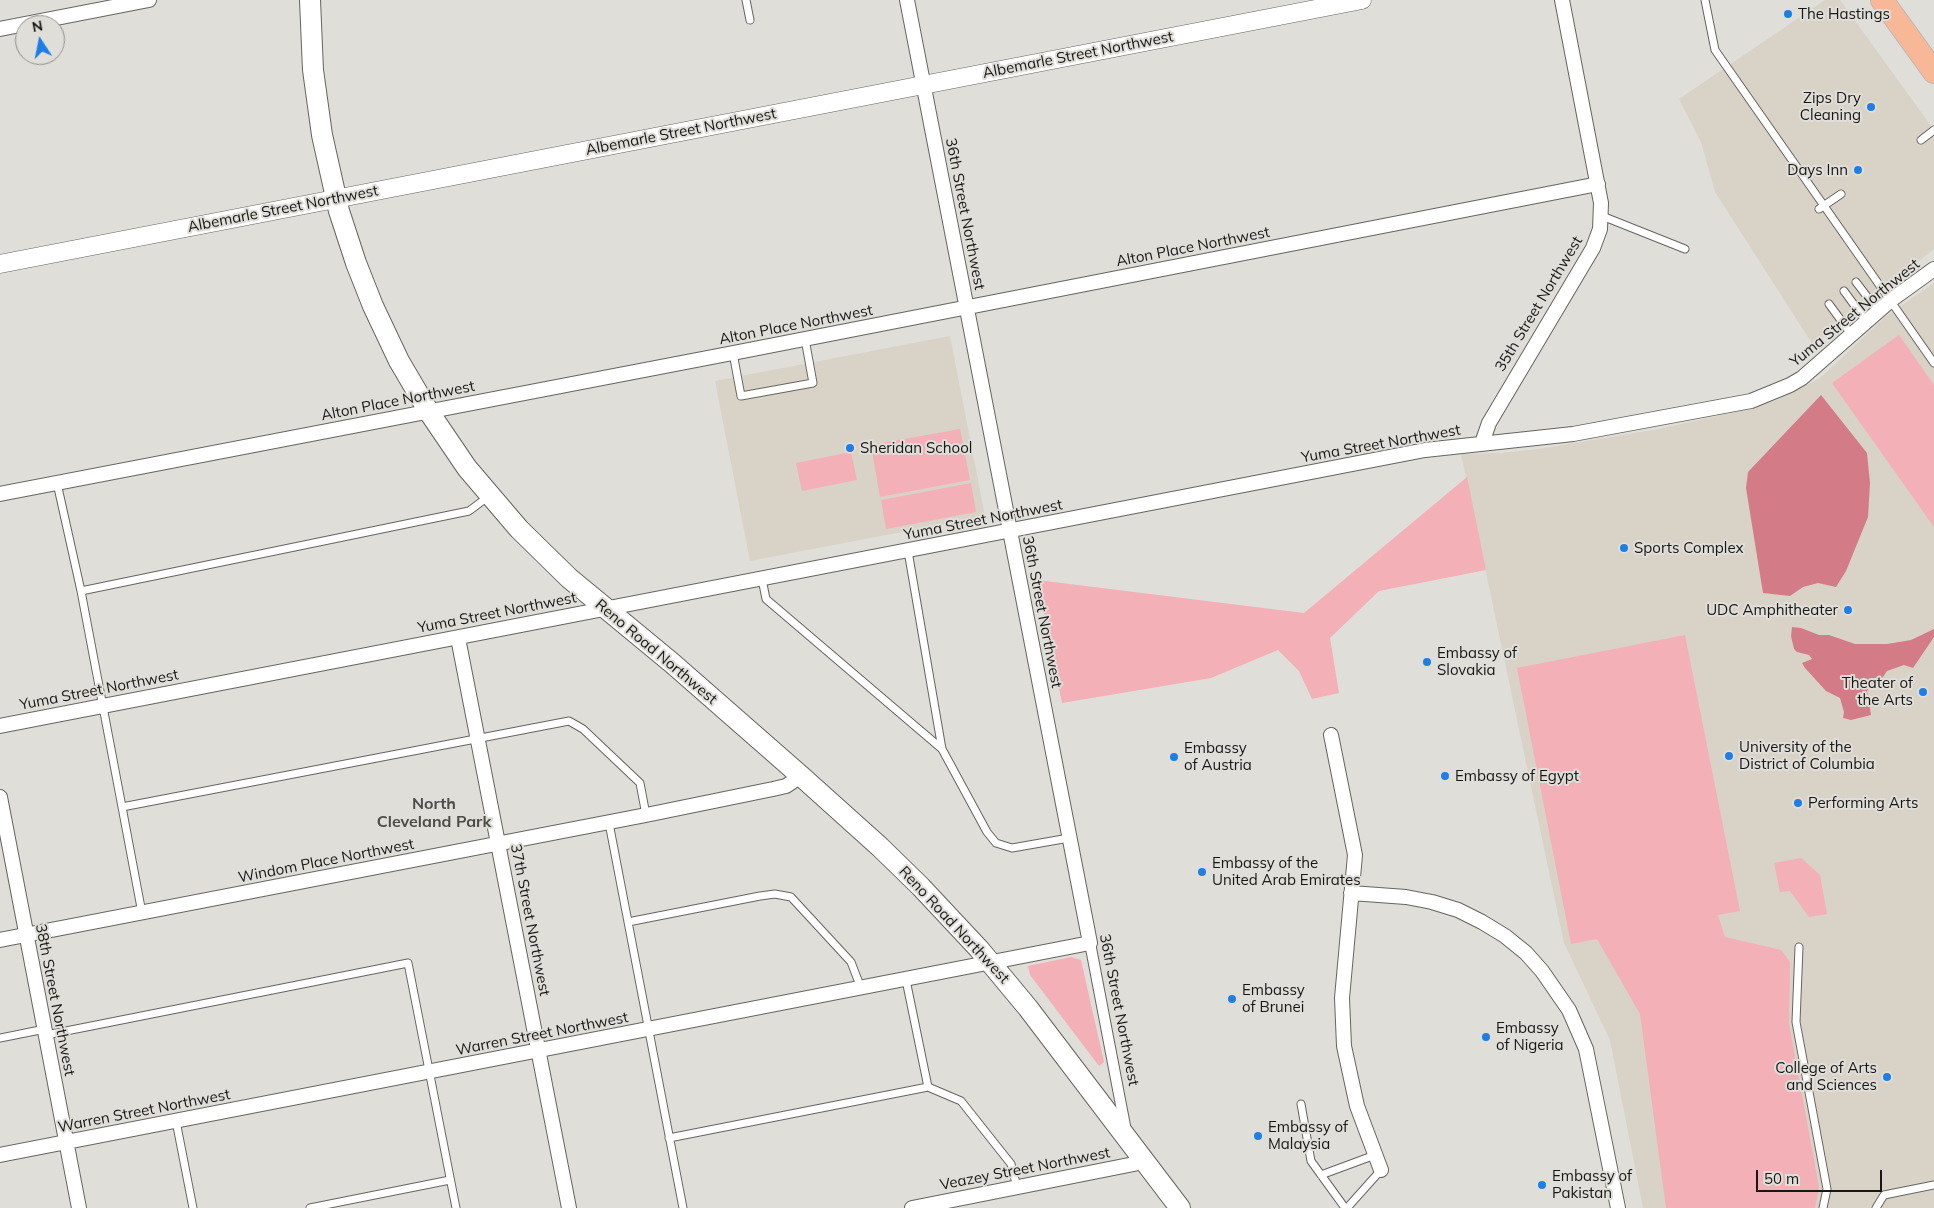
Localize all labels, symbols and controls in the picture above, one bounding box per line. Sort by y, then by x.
place label: The Hastings [1798,5,1890,23]
marker: The Hastings [1782,8,1794,20]
north arrow [15,15,65,65]
text: N [30,16,44,36]
street label: Albemarle Street Northwest [981,28,1175,82]
place label: Zips Dry Cleaning [1800,89,1861,124]
marker: Zips Dry Cleaning [1865,101,1877,113]
street label: Albemarle Street Northwest [584,105,778,159]
street label: 36th Street Northwest [941,136,989,292]
place label: Days Inn [1787,161,1848,179]
marker: Days Inn [1852,164,1864,176]
street label: Albemarle Street Northwest [186,182,380,236]
street label: Alton Place Northwest [1115,223,1271,271]
street label: 35th Street Northwest [1491,233,1587,375]
street label: Yuma Street Northwest [1787,255,1923,371]
street label: Alton Place Northwest [718,301,874,349]
street label: Alton Place Northwest [320,377,476,425]
street label: Yuma Street Northwest [1300,421,1462,467]
place label: Sheridan School [860,439,972,457]
marker: Sheridan School [844,442,856,454]
street label: Yuma Street Northwest [902,496,1064,544]
street label: 36th Street Northwest [1018,534,1066,690]
place label: Sports Complex [1634,539,1744,557]
marker: Sports Complex [1618,542,1630,554]
street label: Yuma Street Northwest [416,589,578,637]
street label: Reno Road Northwest [591,596,721,708]
place label: UDC Amphitheater [1706,601,1838,619]
marker: UDC Amphitheater [1842,604,1854,616]
place label: Embassy of Slovakia [1437,644,1517,679]
marker: Embassy of Slovakia [1421,656,1433,668]
street label: Yuma Street Northwest [18,666,180,714]
place label: Theater of the Arts [1842,674,1913,709]
marker: Theater of the Arts [1917,686,1929,698]
place label: University of the District of Columbia [1739,738,1875,773]
place label: Embassy of Austria [1184,739,1252,774]
marker: University of the District of Columbia [1723,750,1735,762]
marker: Embassy of Austria [1168,751,1180,763]
place label: Embassy of Egypt [1455,767,1579,785]
marker: Embassy of Egypt [1439,770,1451,782]
district label: North Cleveland Park [377,794,491,832]
place label: Performing Arts [1808,794,1918,812]
marker: Performing Arts [1792,797,1804,809]
street label: Windom Place Northwest [237,835,415,887]
street label: 37th Street Northwest [506,842,554,998]
place label: Embassy of the United Arab Emirates [1212,854,1361,889]
street label: Reno Road Northwest [895,863,1013,987]
marker: Embassy of the United Arab Emirates [1196,866,1208,878]
street label: 38th Street Northwest [31,922,79,1078]
street label: 36th Street Northwest [1095,932,1143,1088]
place label: Embassy of Brunei [1242,981,1305,1016]
marker: Embassy of Brunei [1226,993,1238,1005]
street label: Warren Street Northwest [454,1008,630,1060]
place label: Embassy of Nigeria [1496,1019,1563,1054]
marker: Embassy of Nigeria [1480,1031,1492,1043]
place label: College of Arts and Sciences [1775,1059,1877,1094]
marker: College of Arts and Sciences [1881,1071,1893,1083]
street label: Warren Street Northwest [56,1085,232,1137]
place label: Embassy of Malaysia [1268,1118,1348,1153]
marker: Embassy of Malaysia [1252,1130,1264,1142]
street label: Veazey Street Northwest [938,1144,1112,1194]
scale bar [1759,1160,1885,1192]
place label: Embassy of Pakistan [1552,1167,1632,1202]
text: 50 m [1764,1169,1799,1188]
marker: Embassy of Pakistan [1536,1179,1548,1191]

